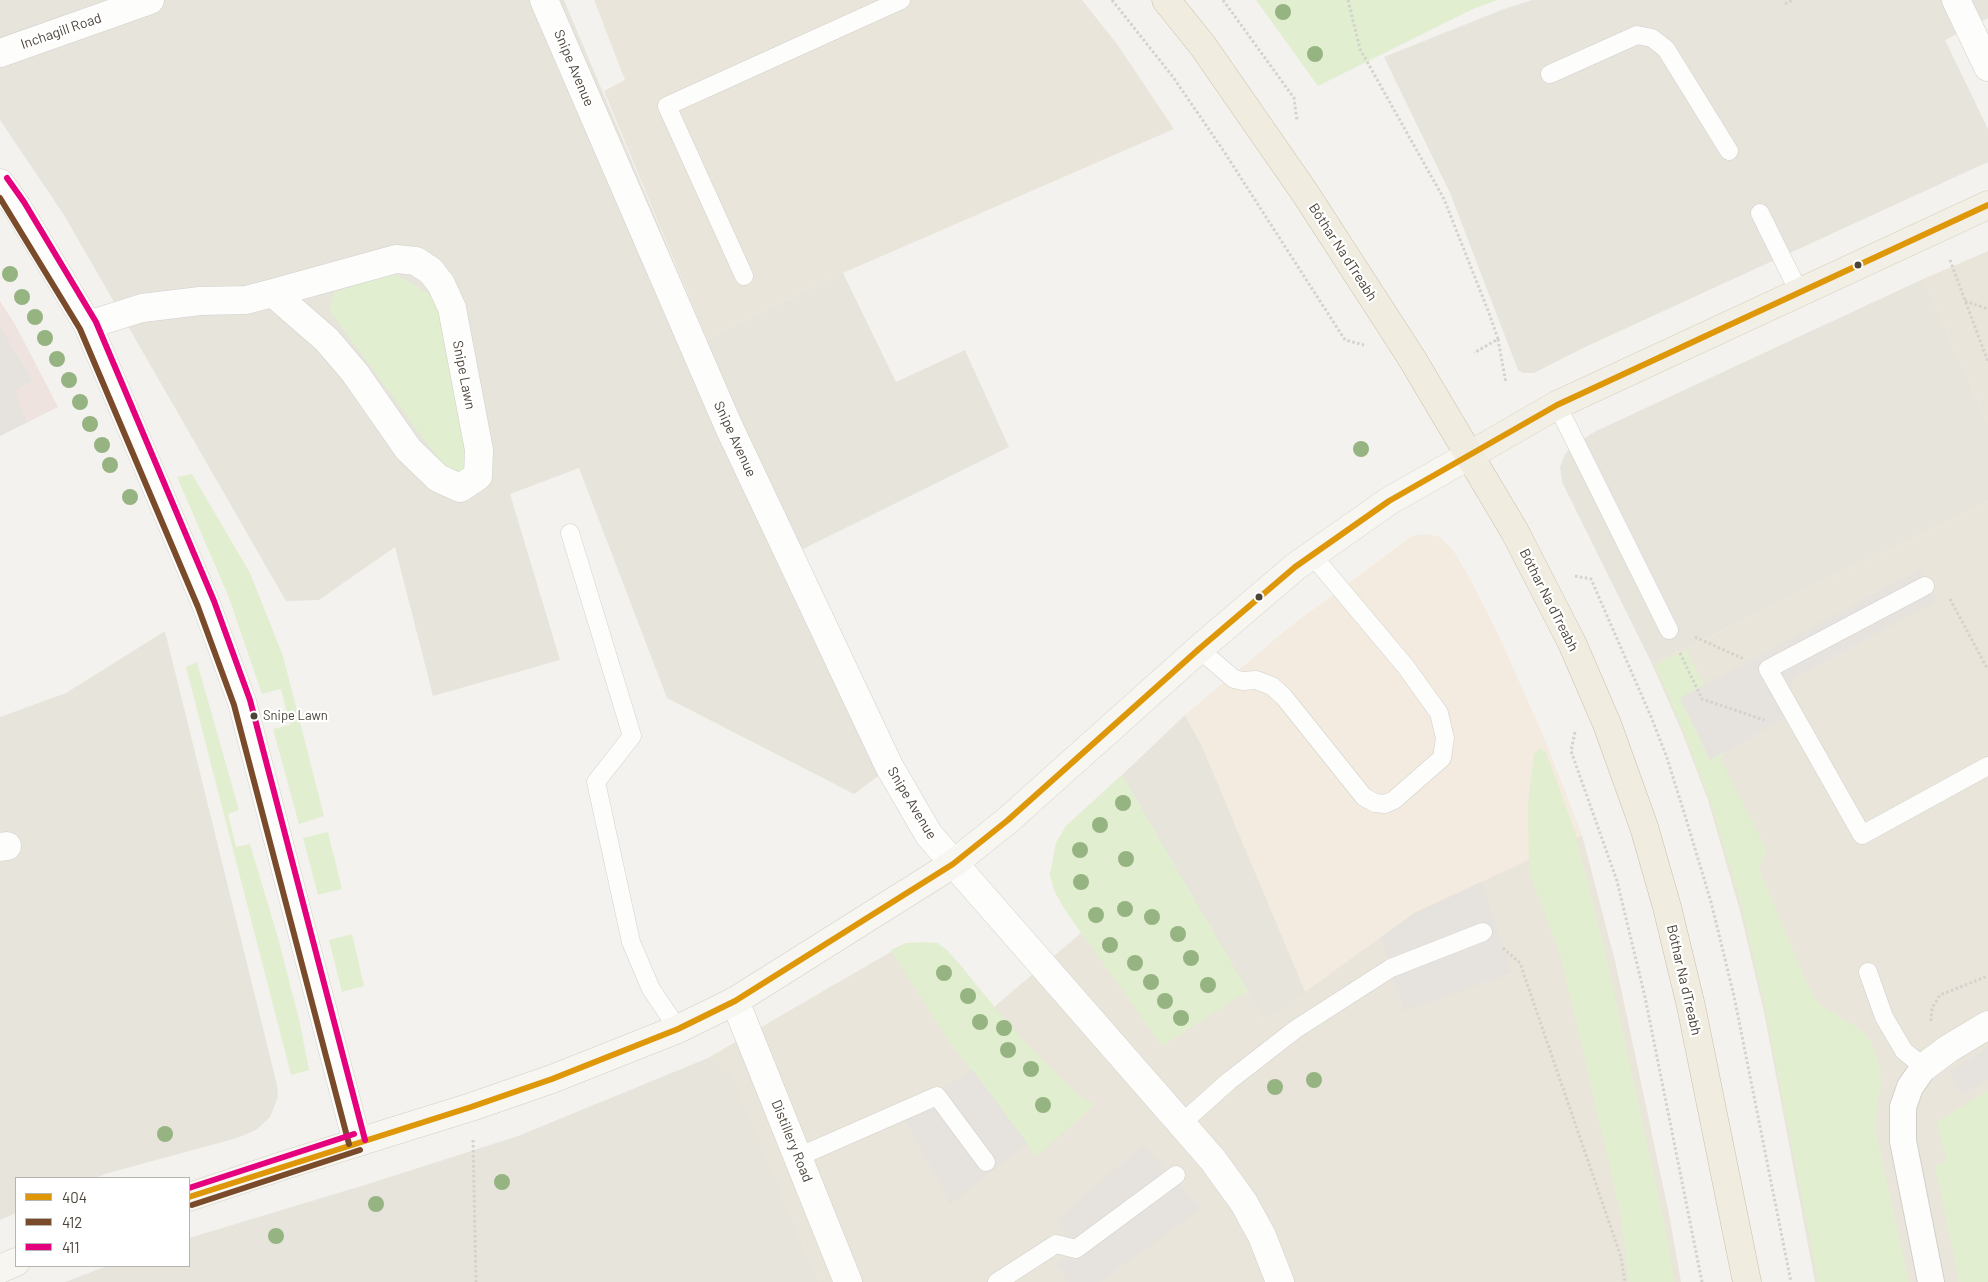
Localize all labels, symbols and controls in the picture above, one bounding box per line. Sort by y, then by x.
street label: Inchagill Road [18,9,104,53]
street label: Snipe Avenue [550,27,598,109]
street label: Bóthar Na dTreabh [1305,200,1381,304]
unlabelled marker [1853,260,1863,270]
street label: Snipe Lawn [449,339,479,411]
street label: Snipe Avenue [710,398,760,480]
street label: Bóthar Na dTreabh [1516,546,1582,654]
unlabelled marker [1254,592,1264,602]
place label: Snipe Lawn [263,708,328,724]
marker: Snipe Lawn [249,711,259,721]
street label: Snipe Avenue [884,764,940,842]
street label: Bóthar Na dTreabh [1663,923,1705,1037]
street label: Distillery Road [768,1097,816,1185]
legend [15,1177,190,1267]
text: 404 [62,1188,87,1206]
text: 412 [62,1213,82,1231]
text: 411 [62,1238,79,1256]

